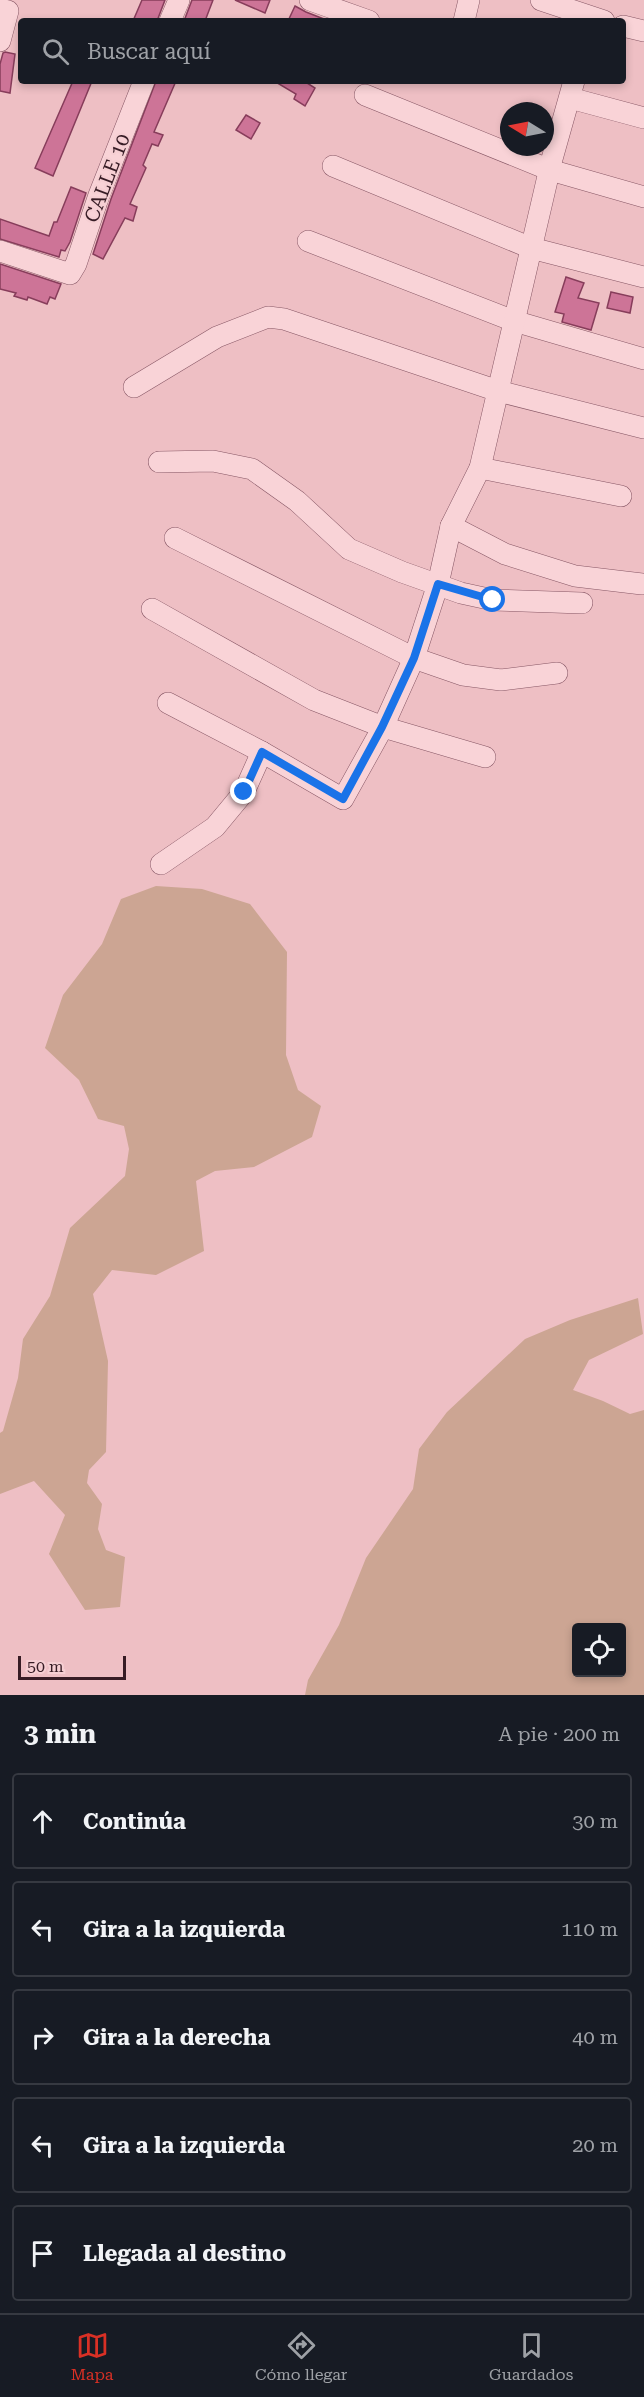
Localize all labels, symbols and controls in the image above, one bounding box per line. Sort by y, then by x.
search box [18,18,626,84]
icon: search [39,35,72,68]
text: Buscar aquí [87,39,211,64]
north arrow [500,102,554,156]
street label: CALLE 10 [79,130,135,226]
route start [479,586,505,612]
route end [230,778,256,804]
map controls [572,1623,626,1677]
button: locate [572,1623,626,1677]
scale bar [18,1653,126,1680]
text: 50 m [27,1657,64,1676]
text: 3 min [24,1719,96,1749]
text: A pie · 200 m [498,1722,620,1746]
icon: ahead [26,1805,59,1838]
text: Continúa [83,1809,186,1834]
text: 30 m [572,1809,618,1833]
icon: left [26,1913,59,1946]
text: Gira a la izquierda [83,1917,285,1942]
text: 110 m [561,1917,618,1941]
icon: right [26,2021,59,2054]
text: Gira a la derecha [83,2025,270,2050]
text: 40 m [572,2025,618,2049]
icon: left [26,2129,59,2162]
text: Gira a la izquierda [83,2133,285,2158]
text: 20 m [572,2133,618,2157]
icon: arrive [26,2237,59,2270]
text: Llegada al destino [83,2241,286,2266]
tab: Mapa [71,2329,113,2384]
tab: Cómo llegar [255,2329,347,2384]
tab: Guardados [489,2329,573,2384]

